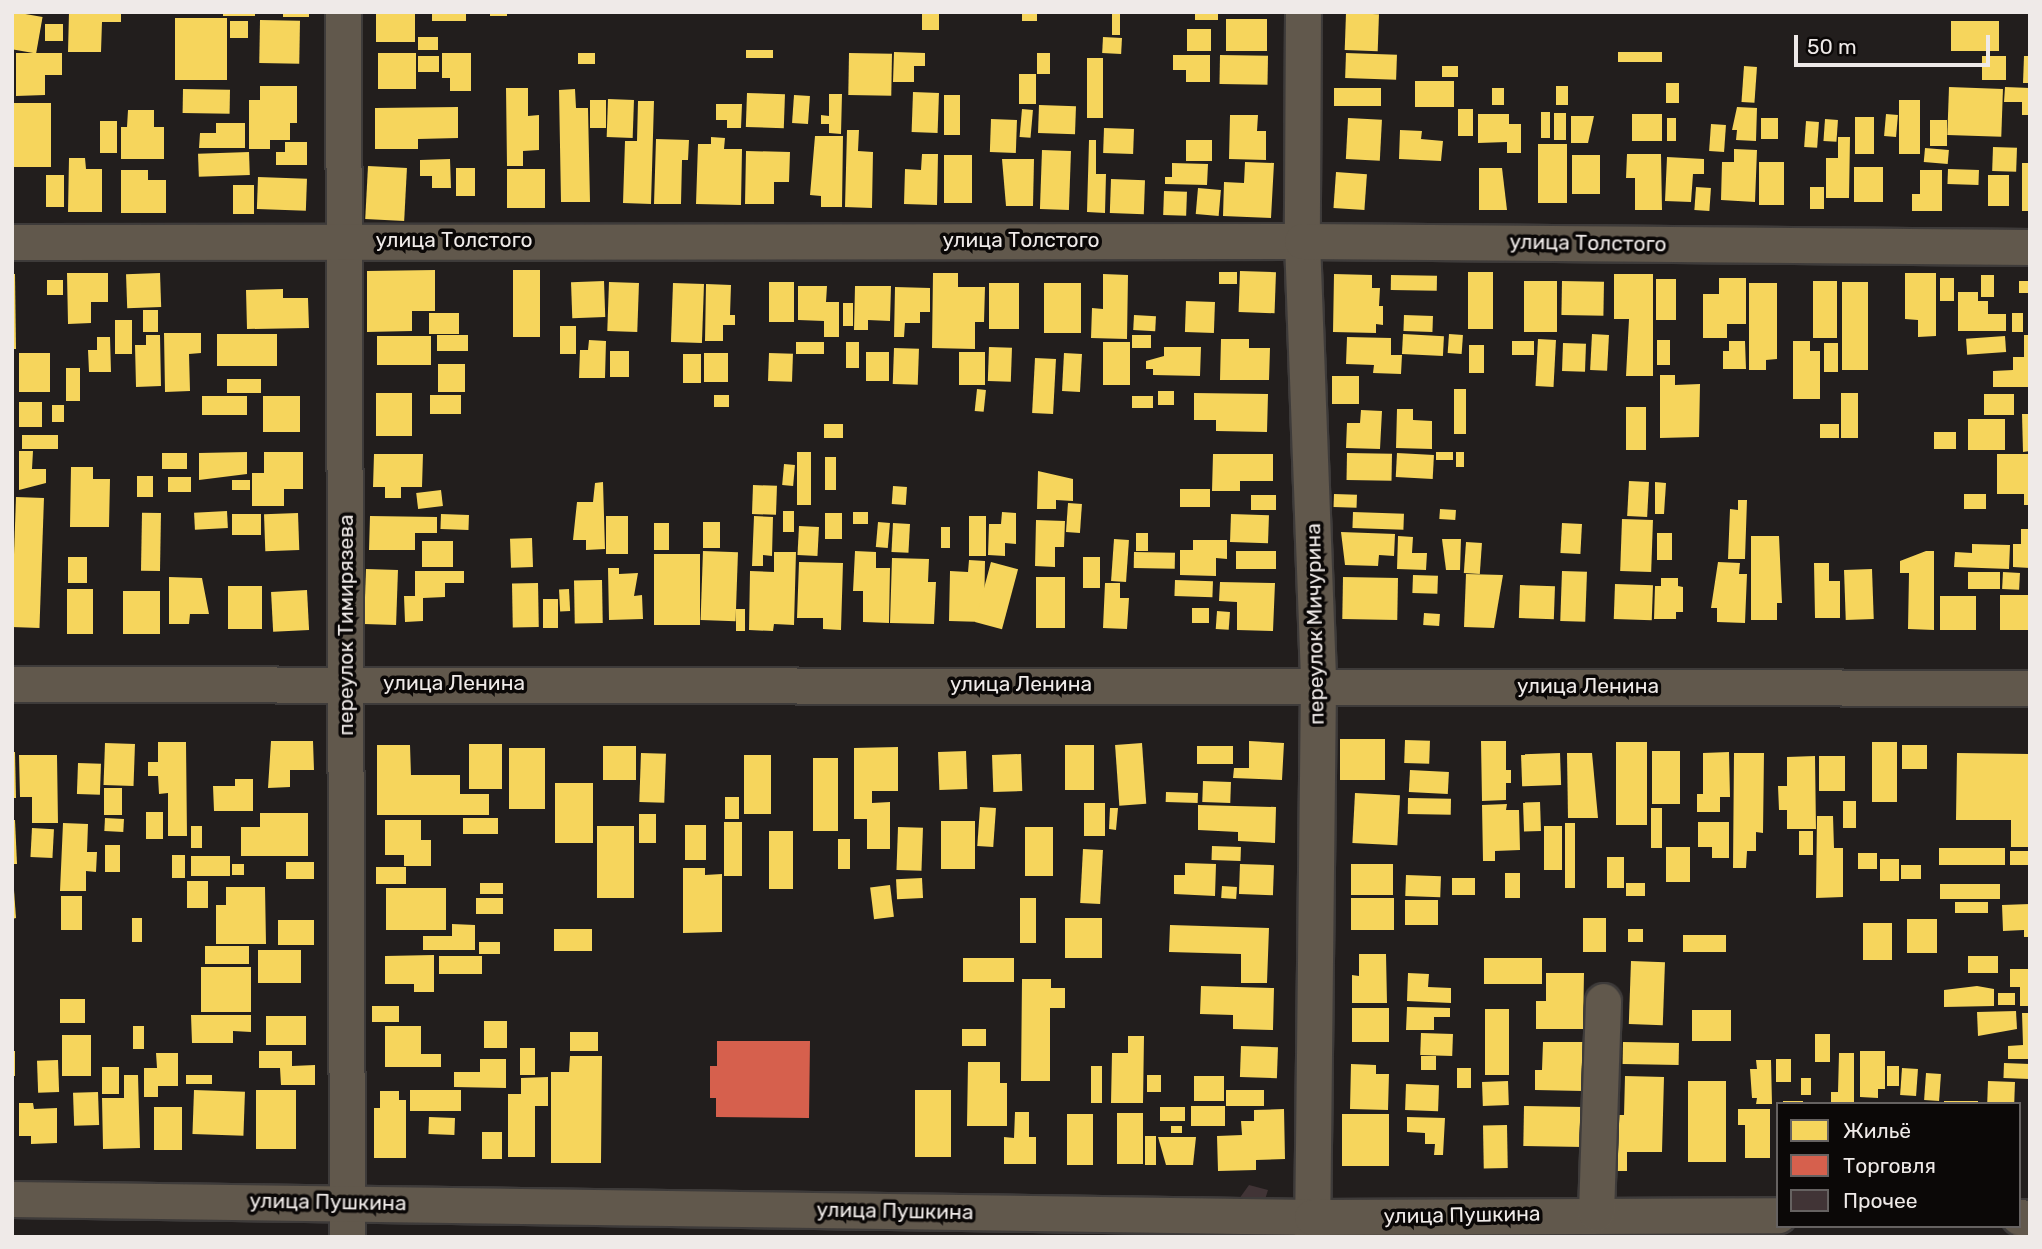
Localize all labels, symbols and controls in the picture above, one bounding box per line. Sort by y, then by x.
scale bar [1797,21,1993,65]
text: 50 m [1807,34,1857,59]
street label: улица Толстого [376,227,532,253]
street label: улица Толстого [943,227,1099,253]
street label: улица Толстого [1509,229,1667,257]
street label: переулок Тимирязева [333,514,359,736]
street label: переулок Мичурина [1301,523,1329,725]
street label: улица Ленина [383,670,525,696]
street label: улица Ленина [950,671,1092,697]
street label: улица Ленина [1517,673,1659,699]
legend [1776,1102,2021,1228]
text: Жильё [1843,1118,1911,1143]
text: Торговля [1843,1153,1936,1178]
street label: улица Пушкина [249,1188,407,1216]
text: Прочее [1843,1188,1918,1213]
street label: улица Пушкина [816,1197,974,1225]
street label: улица Пушкина [1383,1201,1541,1229]

